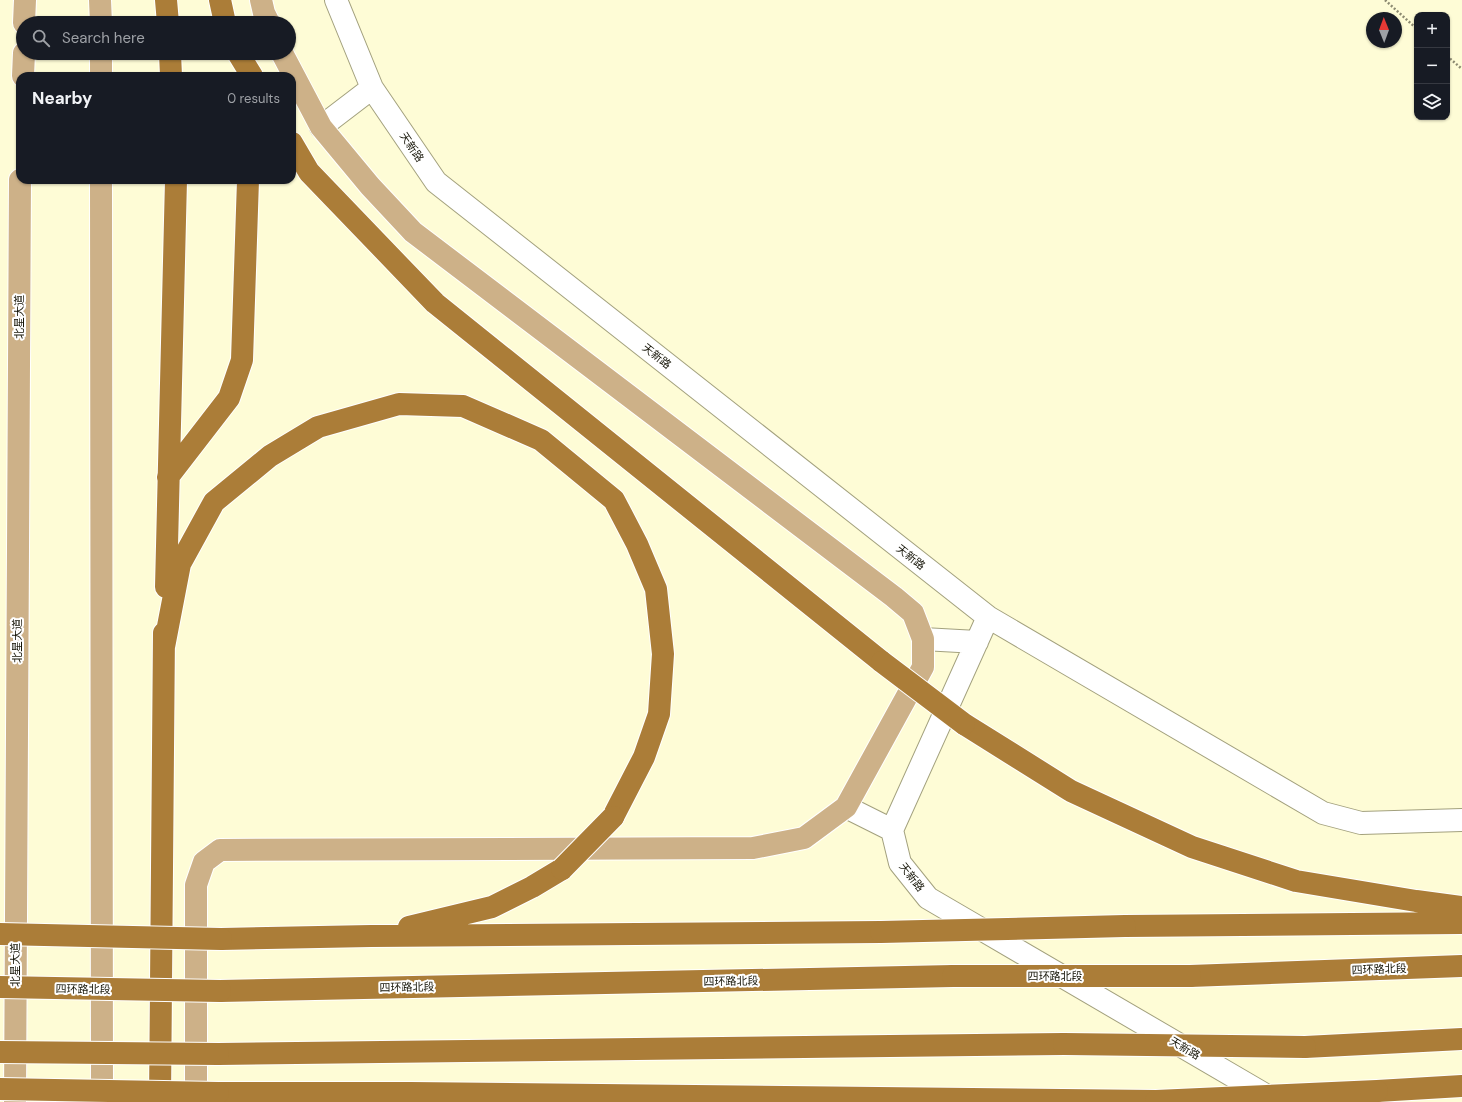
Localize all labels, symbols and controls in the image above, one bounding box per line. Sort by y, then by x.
north arrow [1366,12,1402,48]
map controls [1414,12,1450,120]
button: + [1414,12,1450,48]
search box [16,16,296,60]
icon: search [30,27,52,49]
text: Search here [62,28,145,48]
button: − [1414,48,1450,84]
button: layers [1414,84,1450,120]
text: Nearby [32,87,92,109]
text: 0 results [227,90,280,107]
street label: 天新路 [397,129,427,165]
street label: 北星大道 [12,295,26,339]
street label: 天新路 [640,340,674,372]
street label: 天新路 [894,541,928,573]
street label: 北星大道 [10,619,24,663]
street label: 天新路 [896,860,928,894]
street label: 北星大道 [8,943,22,987]
street label: 四环路北段 [1351,961,1407,977]
street label: 四环路北段 [1028,969,1083,983]
street label: 四环路北段 [703,974,759,988]
street label: 四环路北段 [379,980,435,994]
street label: 四环路北段 [55,982,111,996]
street label: 天新路 [1167,1034,1203,1062]

